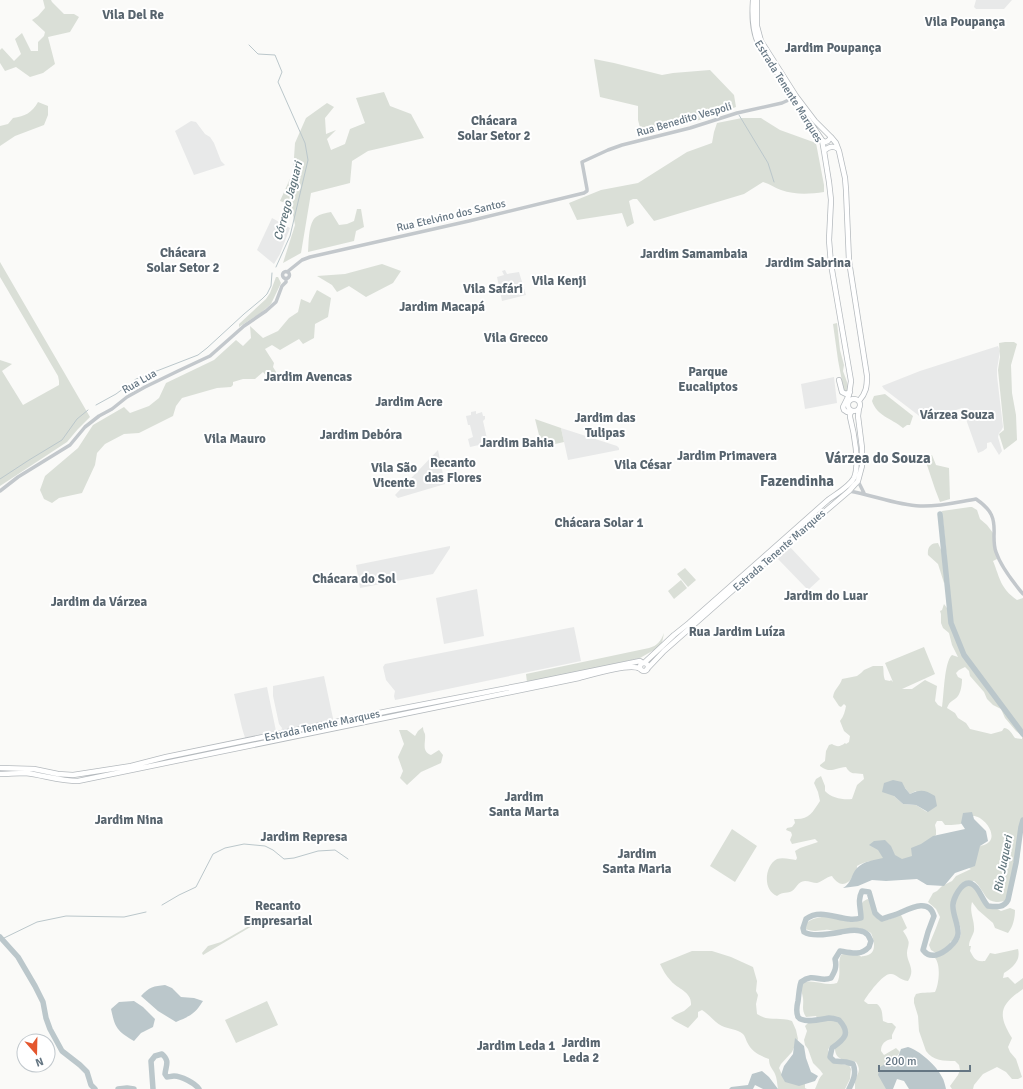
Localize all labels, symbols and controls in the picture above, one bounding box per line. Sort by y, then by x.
district label: Vila Del Re [102,7,164,23]
district label: Vila Poupança [925,14,1005,30]
street label: Estrada Tenente Marques [752,38,825,145]
district label: Jardim Poupança [785,40,882,56]
street label: Rua Benedito Vespoli [635,100,733,139]
district label: Chácara Solar Setor 2 [457,113,531,144]
water label: Córrego Jaguari [271,158,307,242]
street label: Rua Etelvino dos Santos [395,197,507,234]
district label: Chácara Solar Setor 2 [146,245,220,276]
district label: Jardim Samambaia [640,246,748,262]
district label: Jardim Sabrina [765,255,851,271]
district label: Vila Kenji [532,273,586,289]
district label: Vila Safári [463,281,523,297]
district label: Jardim Macapá [399,299,485,315]
district label: Vila Grecco [484,330,548,346]
district label: Parque Eucaliptos [678,364,738,395]
street label: Rua Lua [120,366,159,396]
district label: Jardim Avencas [264,369,352,385]
district label: Jardim Acre [375,394,443,410]
district label: Várzea Souza [920,407,995,423]
district label: Jardim das Tulipas [574,410,636,441]
district label: Jardim Debóra [320,427,402,443]
district label: Vila Mauro [204,431,266,447]
district label: Jardim Bahia [480,435,554,451]
district label: Jardim Primavera [677,448,777,464]
district label: Várzea do Souza [825,449,931,467]
district label: Recanto das Flores [424,455,482,486]
district label: Vila César [614,457,672,473]
district label: Vila São Vicente [371,460,417,491]
district label: Fazendinha [760,472,834,490]
street label: Estrada Tenente Marques [731,507,828,594]
district label: Chácara Solar 1 [555,515,643,531]
district label: Chácara do Sol [312,571,396,587]
district label: Jardim do Luar [784,588,869,604]
district label: Jardim da Várzea [51,594,148,610]
district label: Rua Jardim Luíza [689,624,786,640]
street label: Estrada Tenente Marques [263,707,381,744]
district label: Jardim Santa Marta [489,789,559,820]
district label: Jardim Nina [95,812,164,828]
district label: Jardim Represa [261,829,348,845]
water label: Rio Juqueri [991,832,1017,894]
district label: Jardim Santa Maria [603,846,672,877]
district label: Recanto Empresarial [244,898,312,929]
north arrow [16,1033,56,1073]
district label: Jardim Leda 2 [562,1035,601,1066]
district label: Jardim Leda 1 [477,1038,555,1054]
scale bar [879,1047,970,1073]
text: 200 m [885,1054,917,1069]
text: N [33,1055,45,1069]

